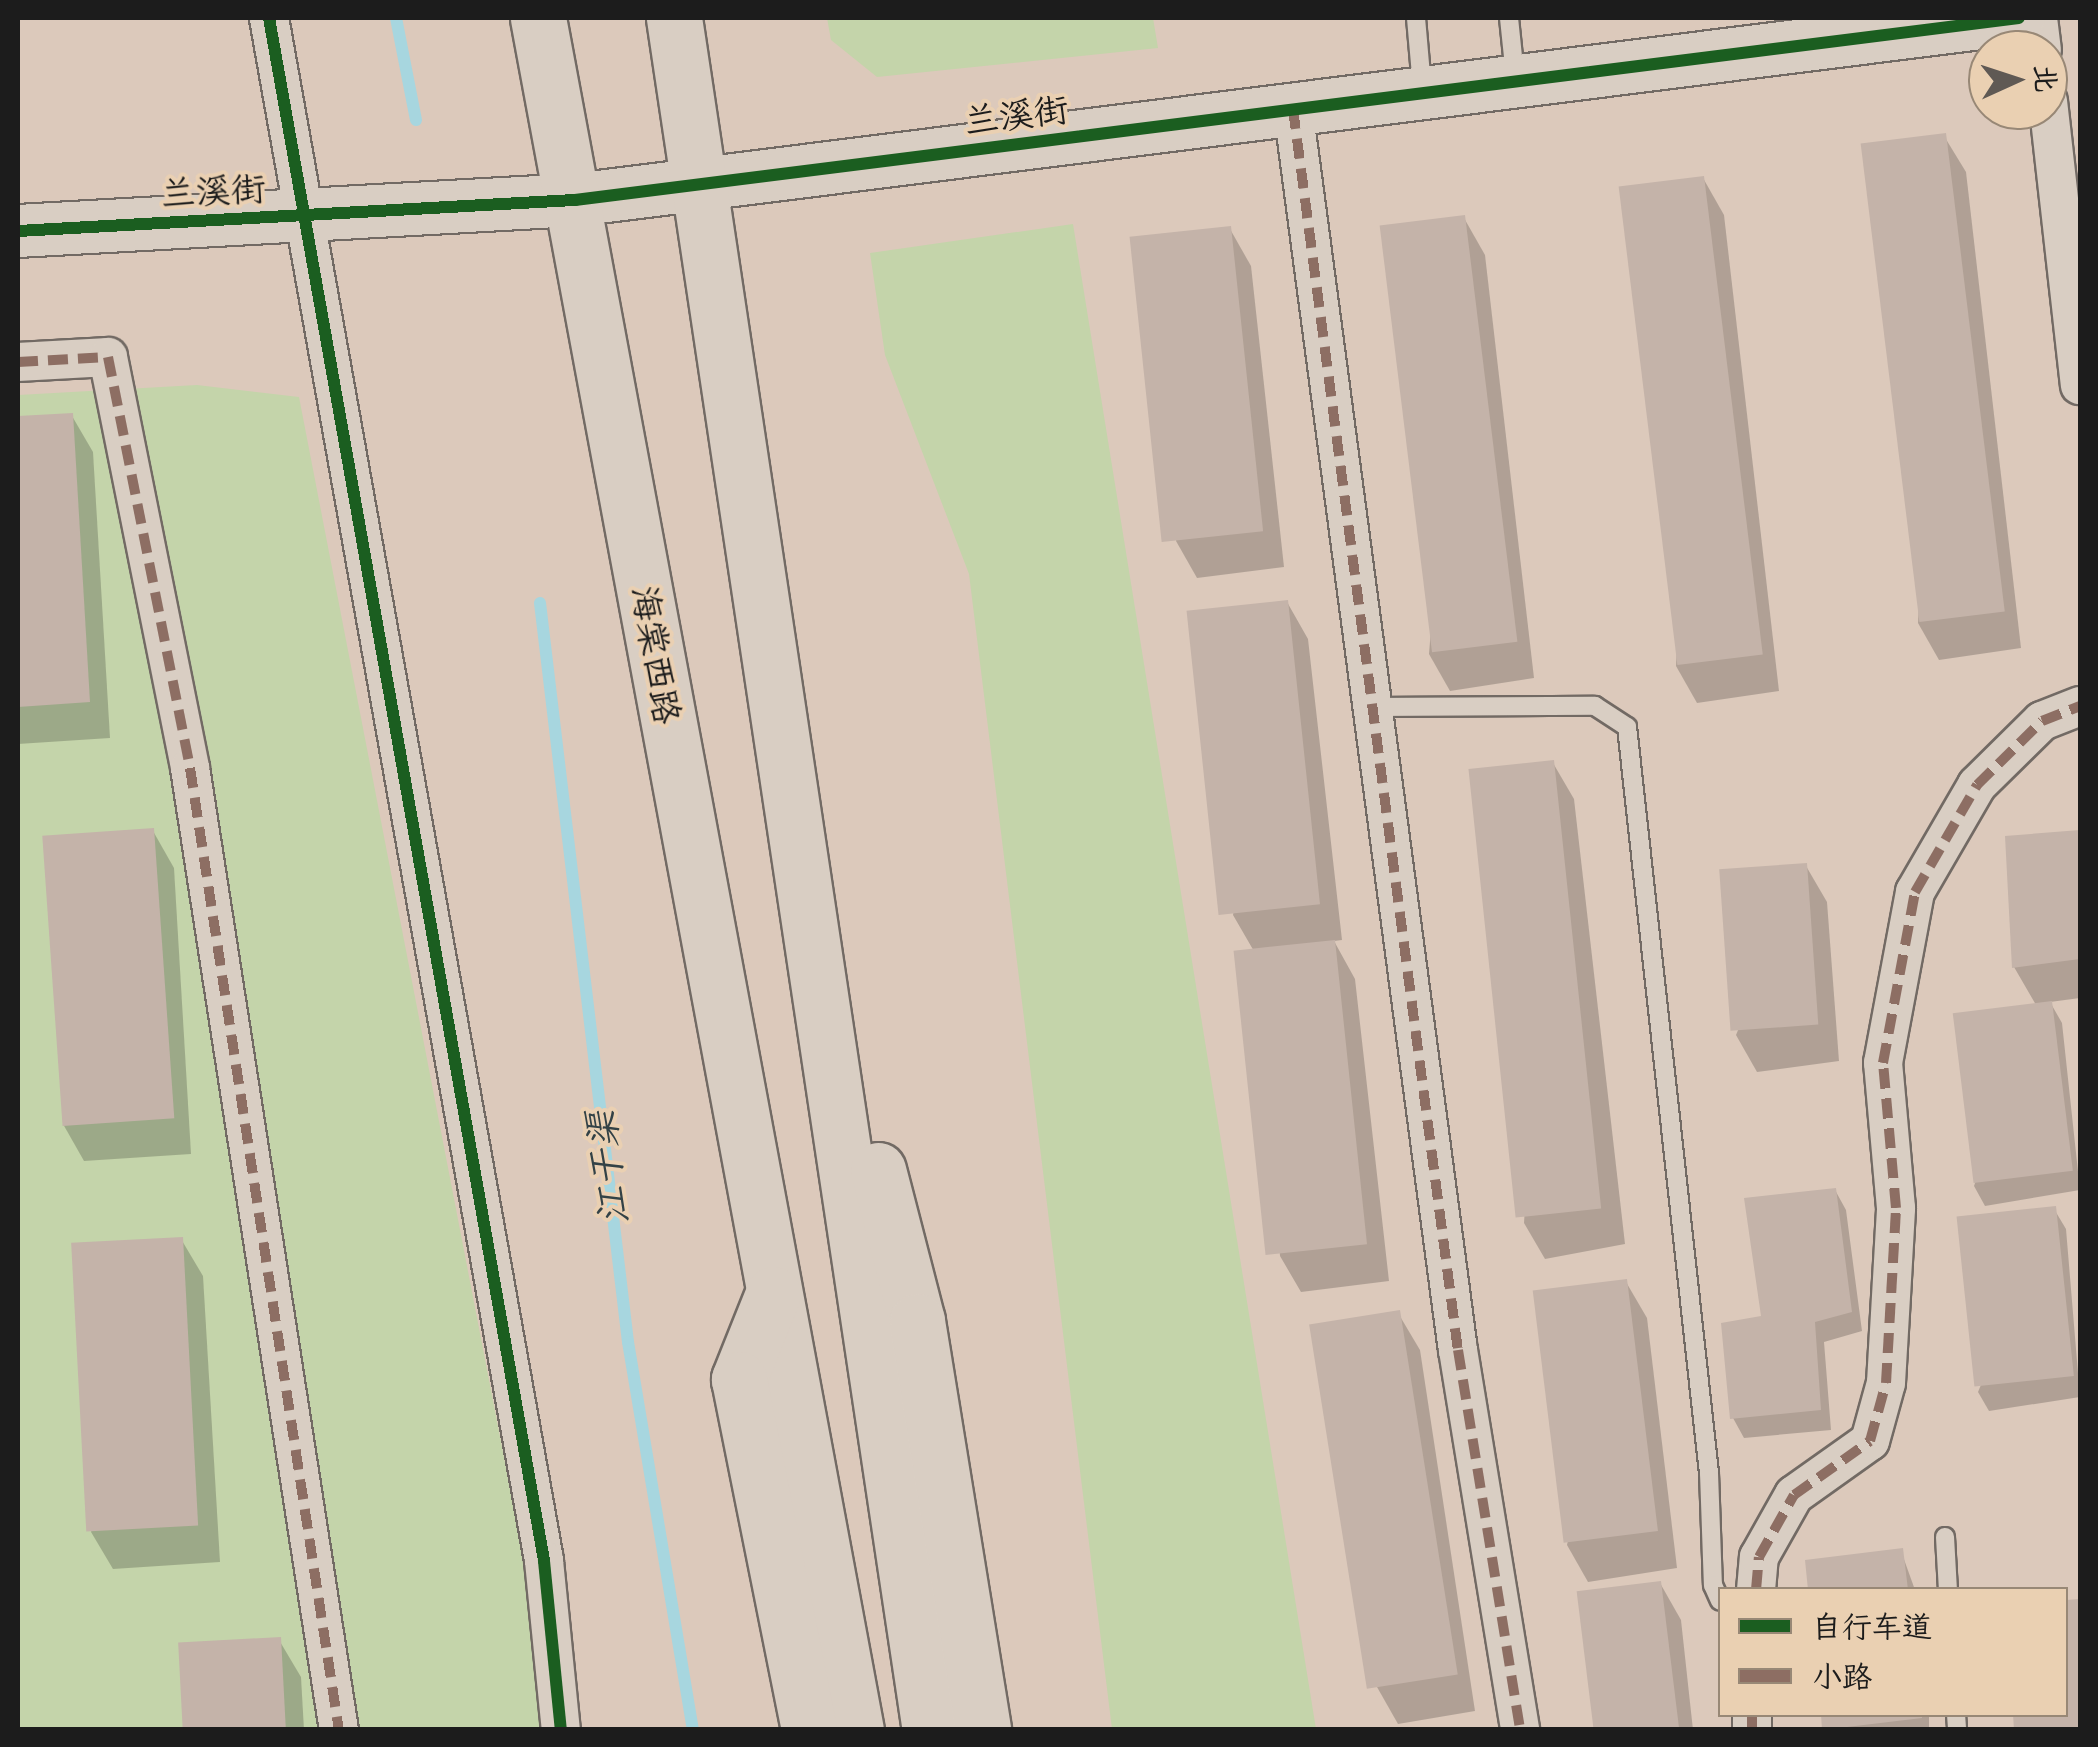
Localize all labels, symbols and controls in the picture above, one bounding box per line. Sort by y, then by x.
north arrow [1968,30,2068,130]
text: 北 [2027,64,2065,93]
street label: 兰溪街 [961,87,1071,141]
street label: 兰溪街 [159,166,267,214]
street label: 海棠西路 [624,582,690,728]
water label: 江干渠 [577,1109,637,1227]
legend [1718,1587,2068,1717]
text: 自行车道 [1812,1607,1932,1645]
text: 小路 [1812,1657,1872,1695]

